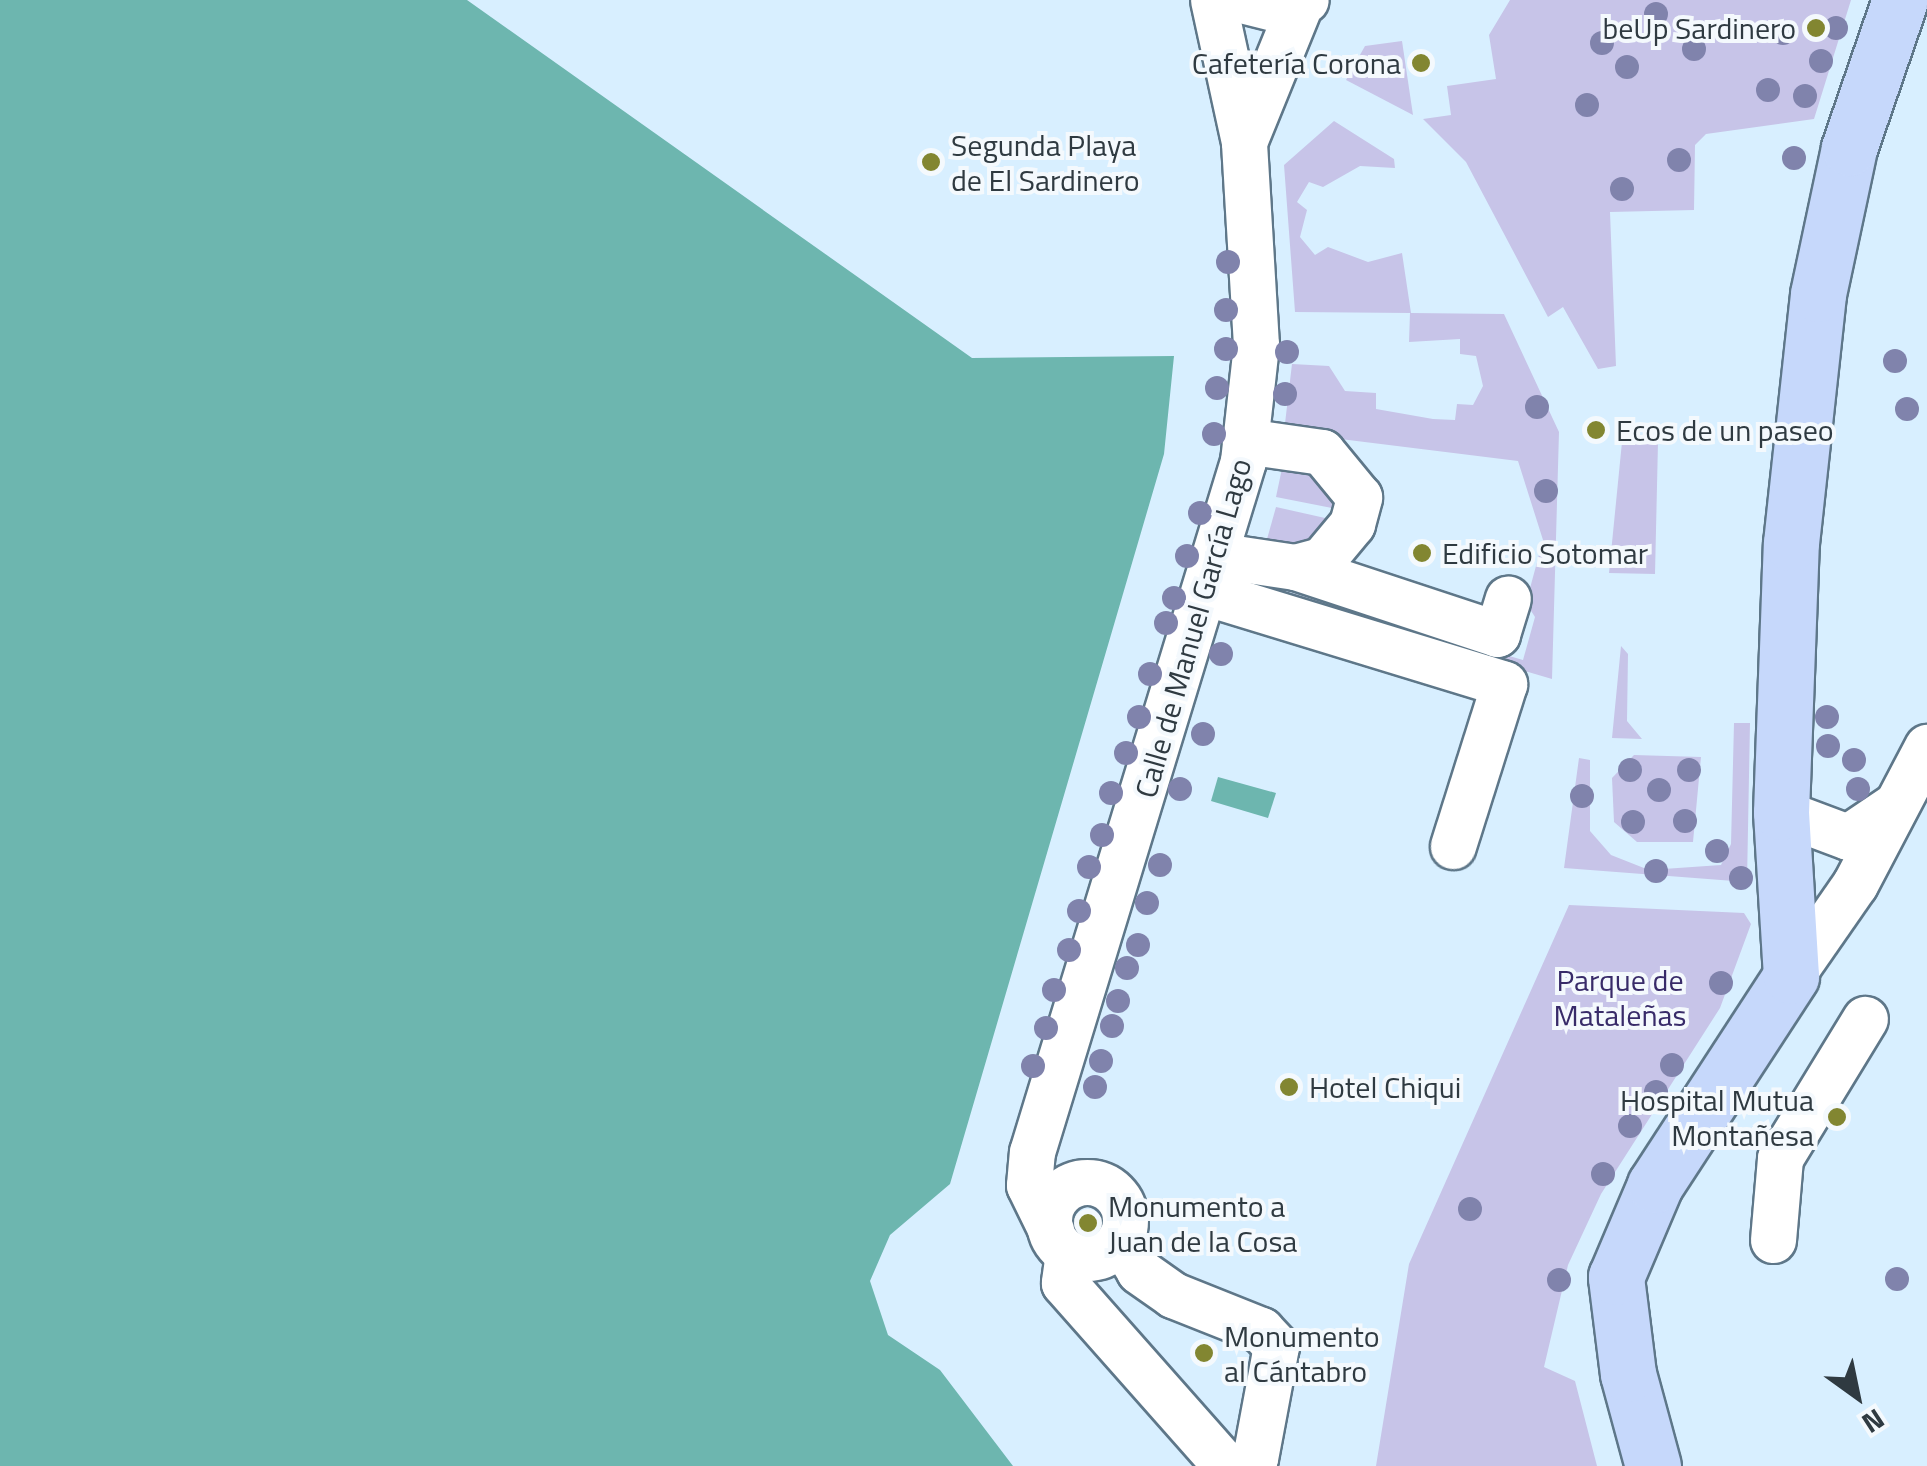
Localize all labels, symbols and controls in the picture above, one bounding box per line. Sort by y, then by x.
place label: beUp Sardinero [1602,10,1796,46]
marker: beUp Sardinero [1805,17,1827,39]
place label: Cafetería Corona [1192,45,1401,81]
marker: Cafetería Corona [1410,52,1432,74]
place label: Segunda Playa de El Sardinero [951,127,1140,198]
marker: Segunda Playa de El Sardinero [920,151,942,173]
place label: Ecos de un paseo [1616,412,1834,448]
marker: Ecos de un paseo [1585,419,1607,441]
street label: Calle de Manuel García Lago [1127,454,1259,802]
place label: Edificio Sotomar [1442,535,1648,571]
marker: Edificio Sotomar [1411,542,1433,564]
park label: Parque de Mataleñas [1554,962,1686,1032]
place label: Hotel Chiqui [1309,1069,1461,1105]
marker: Hotel Chiqui [1278,1076,1300,1098]
place label: Hospital Mutua Montañesa [1620,1082,1814,1152]
marker: Hospital Mutua Montañesa [1824,1104,1850,1130]
place label: Monumento a Juan de la Cosa [1108,1188,1297,1258]
marker: Monumento a Juan de la Cosa [1077,1212,1099,1234]
place label: Monumento al Cántabro [1224,1318,1380,1388]
marker: Monumento al Cántabro [1193,1342,1215,1364]
north arrow [1807,1346,1907,1446]
text: N [1854,1398,1893,1445]

